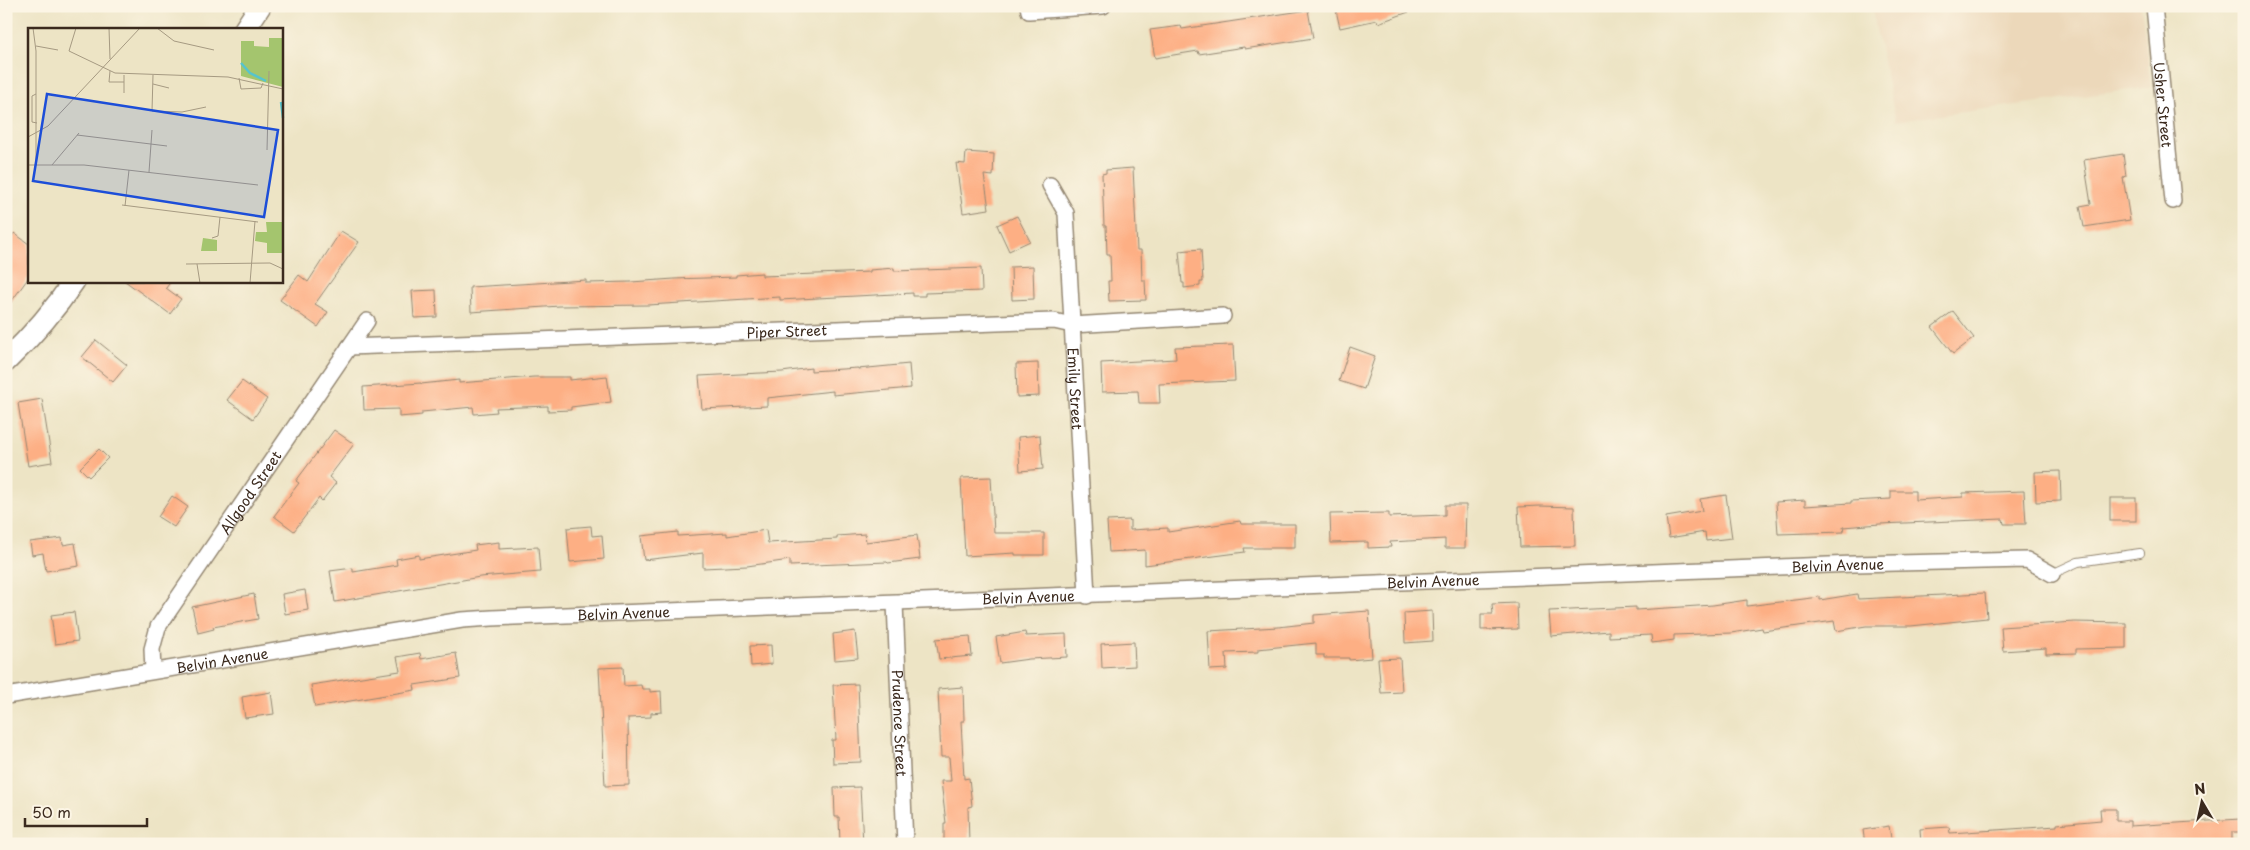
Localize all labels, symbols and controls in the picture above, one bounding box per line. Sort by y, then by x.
inset map [28,28,282,282]
street label: Usher Street [2149,61,2178,149]
street label: Piper Street [746,319,828,343]
street label: Emily Street [1063,347,1088,430]
street label: Allgood Street [214,446,286,538]
street label: Belvin Avenue [1791,553,1885,577]
street label: Belvin Avenue [1386,568,1480,593]
street label: Belvin Avenue [981,584,1075,609]
street label: Belvin Avenue [577,600,671,625]
street label: Belvin Avenue [174,642,270,678]
street label: Prudence Street [887,669,913,777]
text: N [2193,777,2207,800]
north arrow [2178,778,2228,828]
scale bar [25,795,148,827]
text: 50 m [32,800,71,823]

